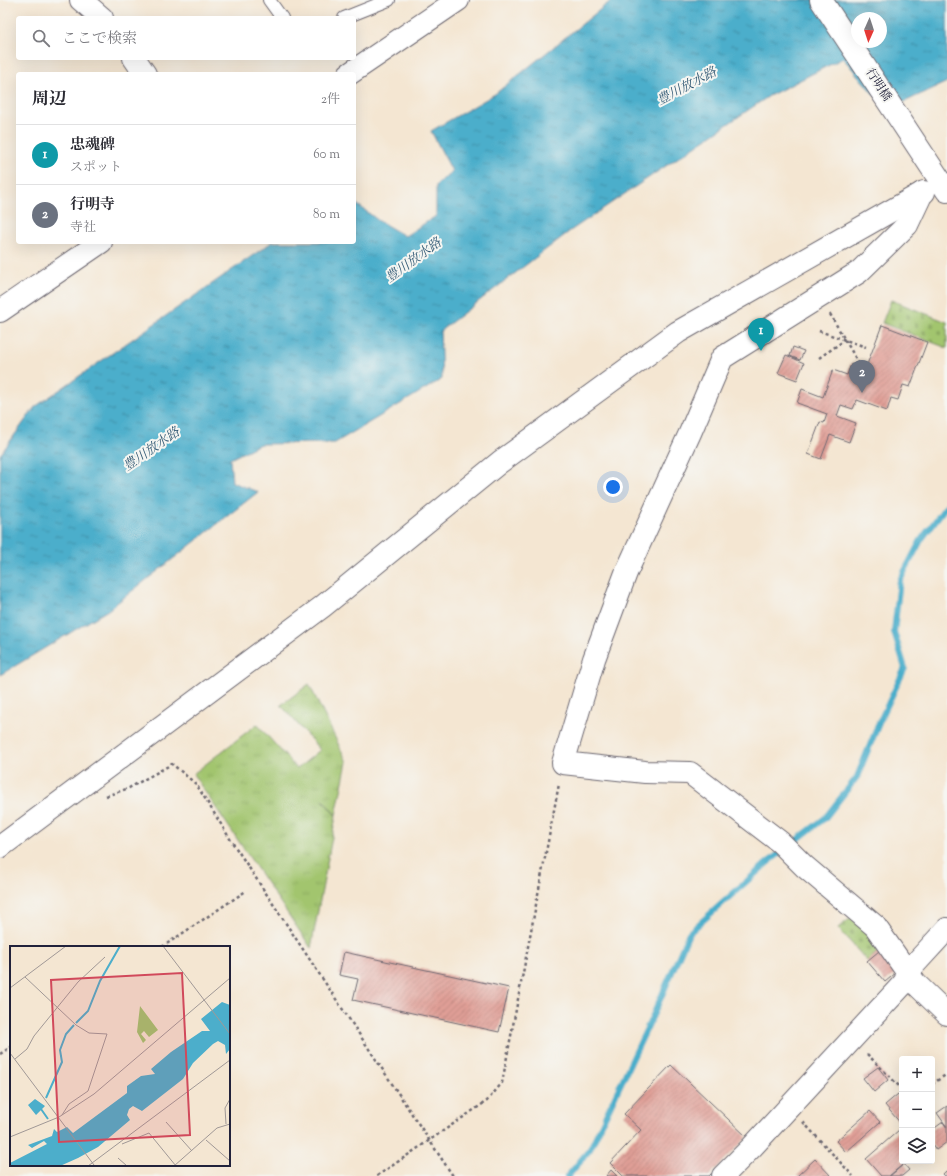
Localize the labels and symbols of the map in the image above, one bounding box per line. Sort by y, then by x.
north arrow [851,12,887,48]
water label: 豊川放水路 [654,63,721,110]
street label: 行明橋 [861,65,895,105]
water label: 豊川放水路 [382,234,446,287]
pin: 1 [748,318,774,351]
pin: 2 [849,360,875,393]
water label: 豊川放水路 [120,423,185,476]
your location [603,477,623,497]
inset map [10,946,230,1166]

